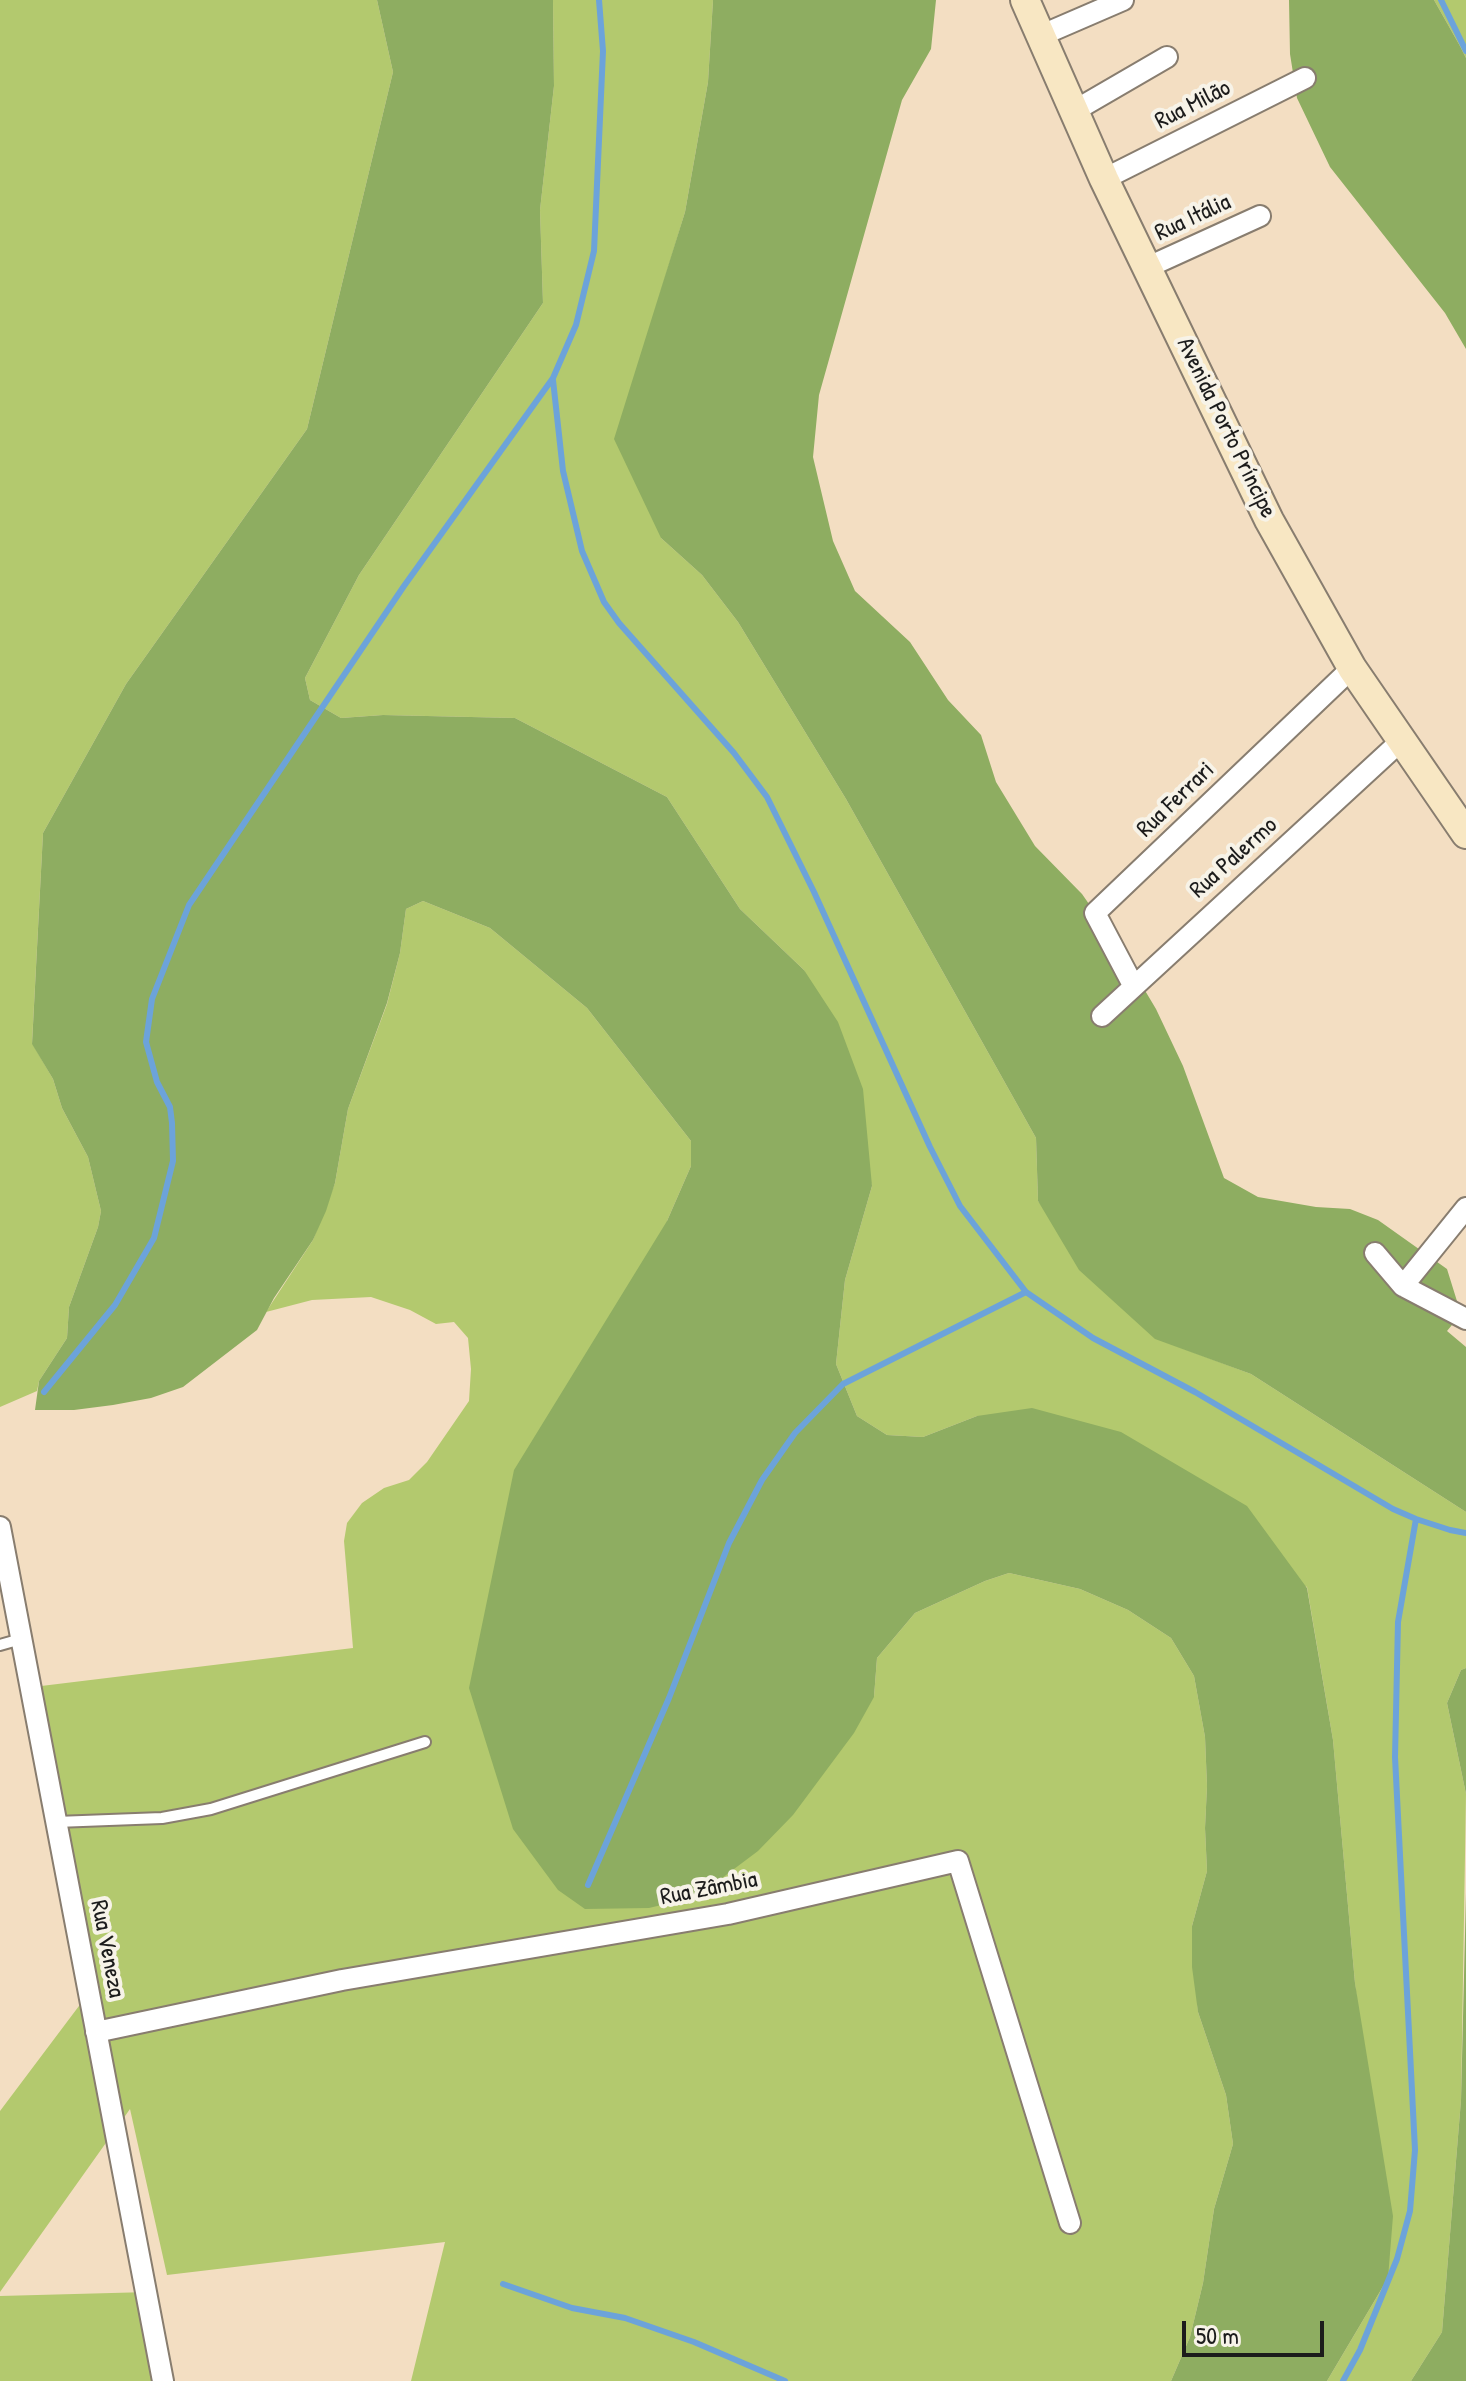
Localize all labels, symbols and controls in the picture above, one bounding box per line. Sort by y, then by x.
street label: Rua Milão [1151,74,1235,136]
street label: Rua Itália [1151,188,1235,248]
street label: Avenida Porto Príncipe [1170,333,1282,523]
street label: Rua Ferrari [1131,756,1221,844]
street label: Rua Palermo [1184,811,1284,905]
street label: Rua Zâmbia [658,1866,760,1912]
street label: Rua Veneza [83,1898,131,2000]
scale bar [1186,2305,1328,2355]
text: 50 m [1196,2319,1239,2351]

